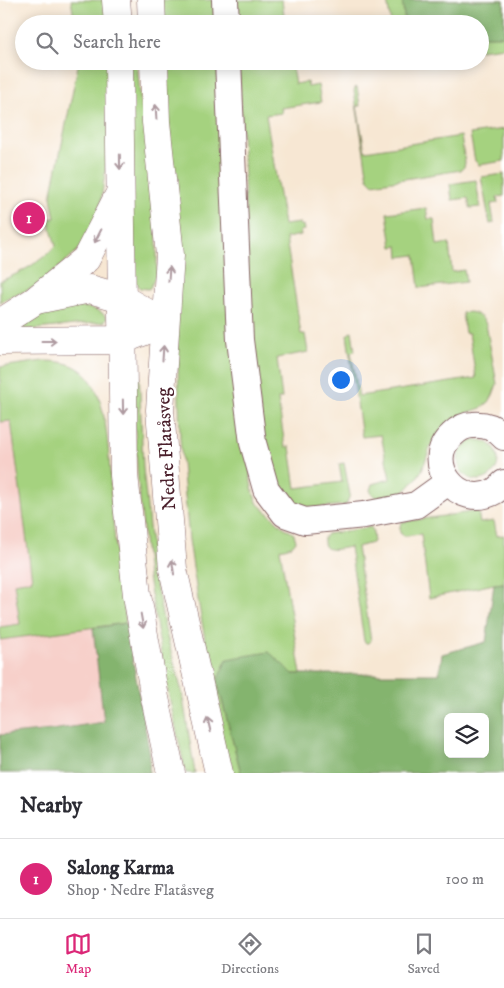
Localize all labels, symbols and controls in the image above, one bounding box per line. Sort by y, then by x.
search box [15,15,489,70]
icon: search [33,29,61,57]
text: Search here [73,31,161,54]
one-way arrow [151,105,161,121]
one-way arrow [115,154,125,170]
pin: 1 [13,199,45,237]
one-way arrow [93,229,103,244]
one-way arrow [164,266,173,282]
one-way arrow [40,336,56,346]
one-way arrow [159,345,168,361]
your location [328,367,354,393]
street label: Nedre Flatåsveg [152,386,181,511]
one-way arrow [118,398,128,414]
one-way arrow [168,559,178,575]
one-way arrow [137,612,147,628]
map controls [444,713,489,758]
button: layers [444,713,489,758]
one-way arrow [203,718,213,734]
text: Nearby [20,793,82,819]
text: Salong Karma [67,857,174,880]
text: 1 [33,869,39,889]
text: 100 m [446,869,484,889]
text: Shop · Nedre Flatåsveg [67,880,214,900]
tab: Map [64,930,92,978]
tab: Directions [221,930,279,978]
tab: Saved [408,930,440,978]

